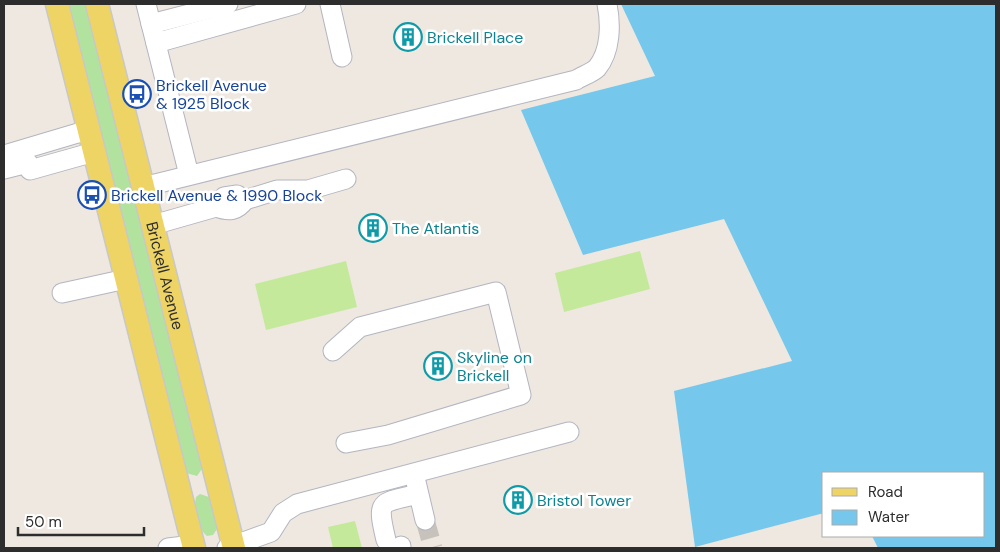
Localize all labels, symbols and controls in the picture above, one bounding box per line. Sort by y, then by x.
building icon: Brickell Place [393,22,423,52]
place label: Brickell Place [427,27,523,48]
place label: Brickell Avenue & 1925 Block [156,75,267,114]
bus stop icon: Brickell Avenue & 1925 Block [122,79,152,109]
bus stop icon: Brickell Avenue & 1990 Block [77,180,107,210]
place label: Brickell Avenue & 1990 Block [111,185,322,206]
building icon: The Atlantis [358,213,388,243]
place label: The Atlantis [392,218,479,239]
street label: Brickell Avenue [142,219,189,332]
place label: Skyline on Brickell [457,347,532,386]
building icon: Skyline on Brickell [423,351,453,381]
legend [822,472,985,537]
text: Road [868,482,903,502]
building icon: Bristol Tower [503,485,533,515]
place label: Bristol Tower [537,490,631,511]
scale bar [18,504,144,536]
text: Water [868,507,910,527]
text: 50 m [25,512,62,532]

